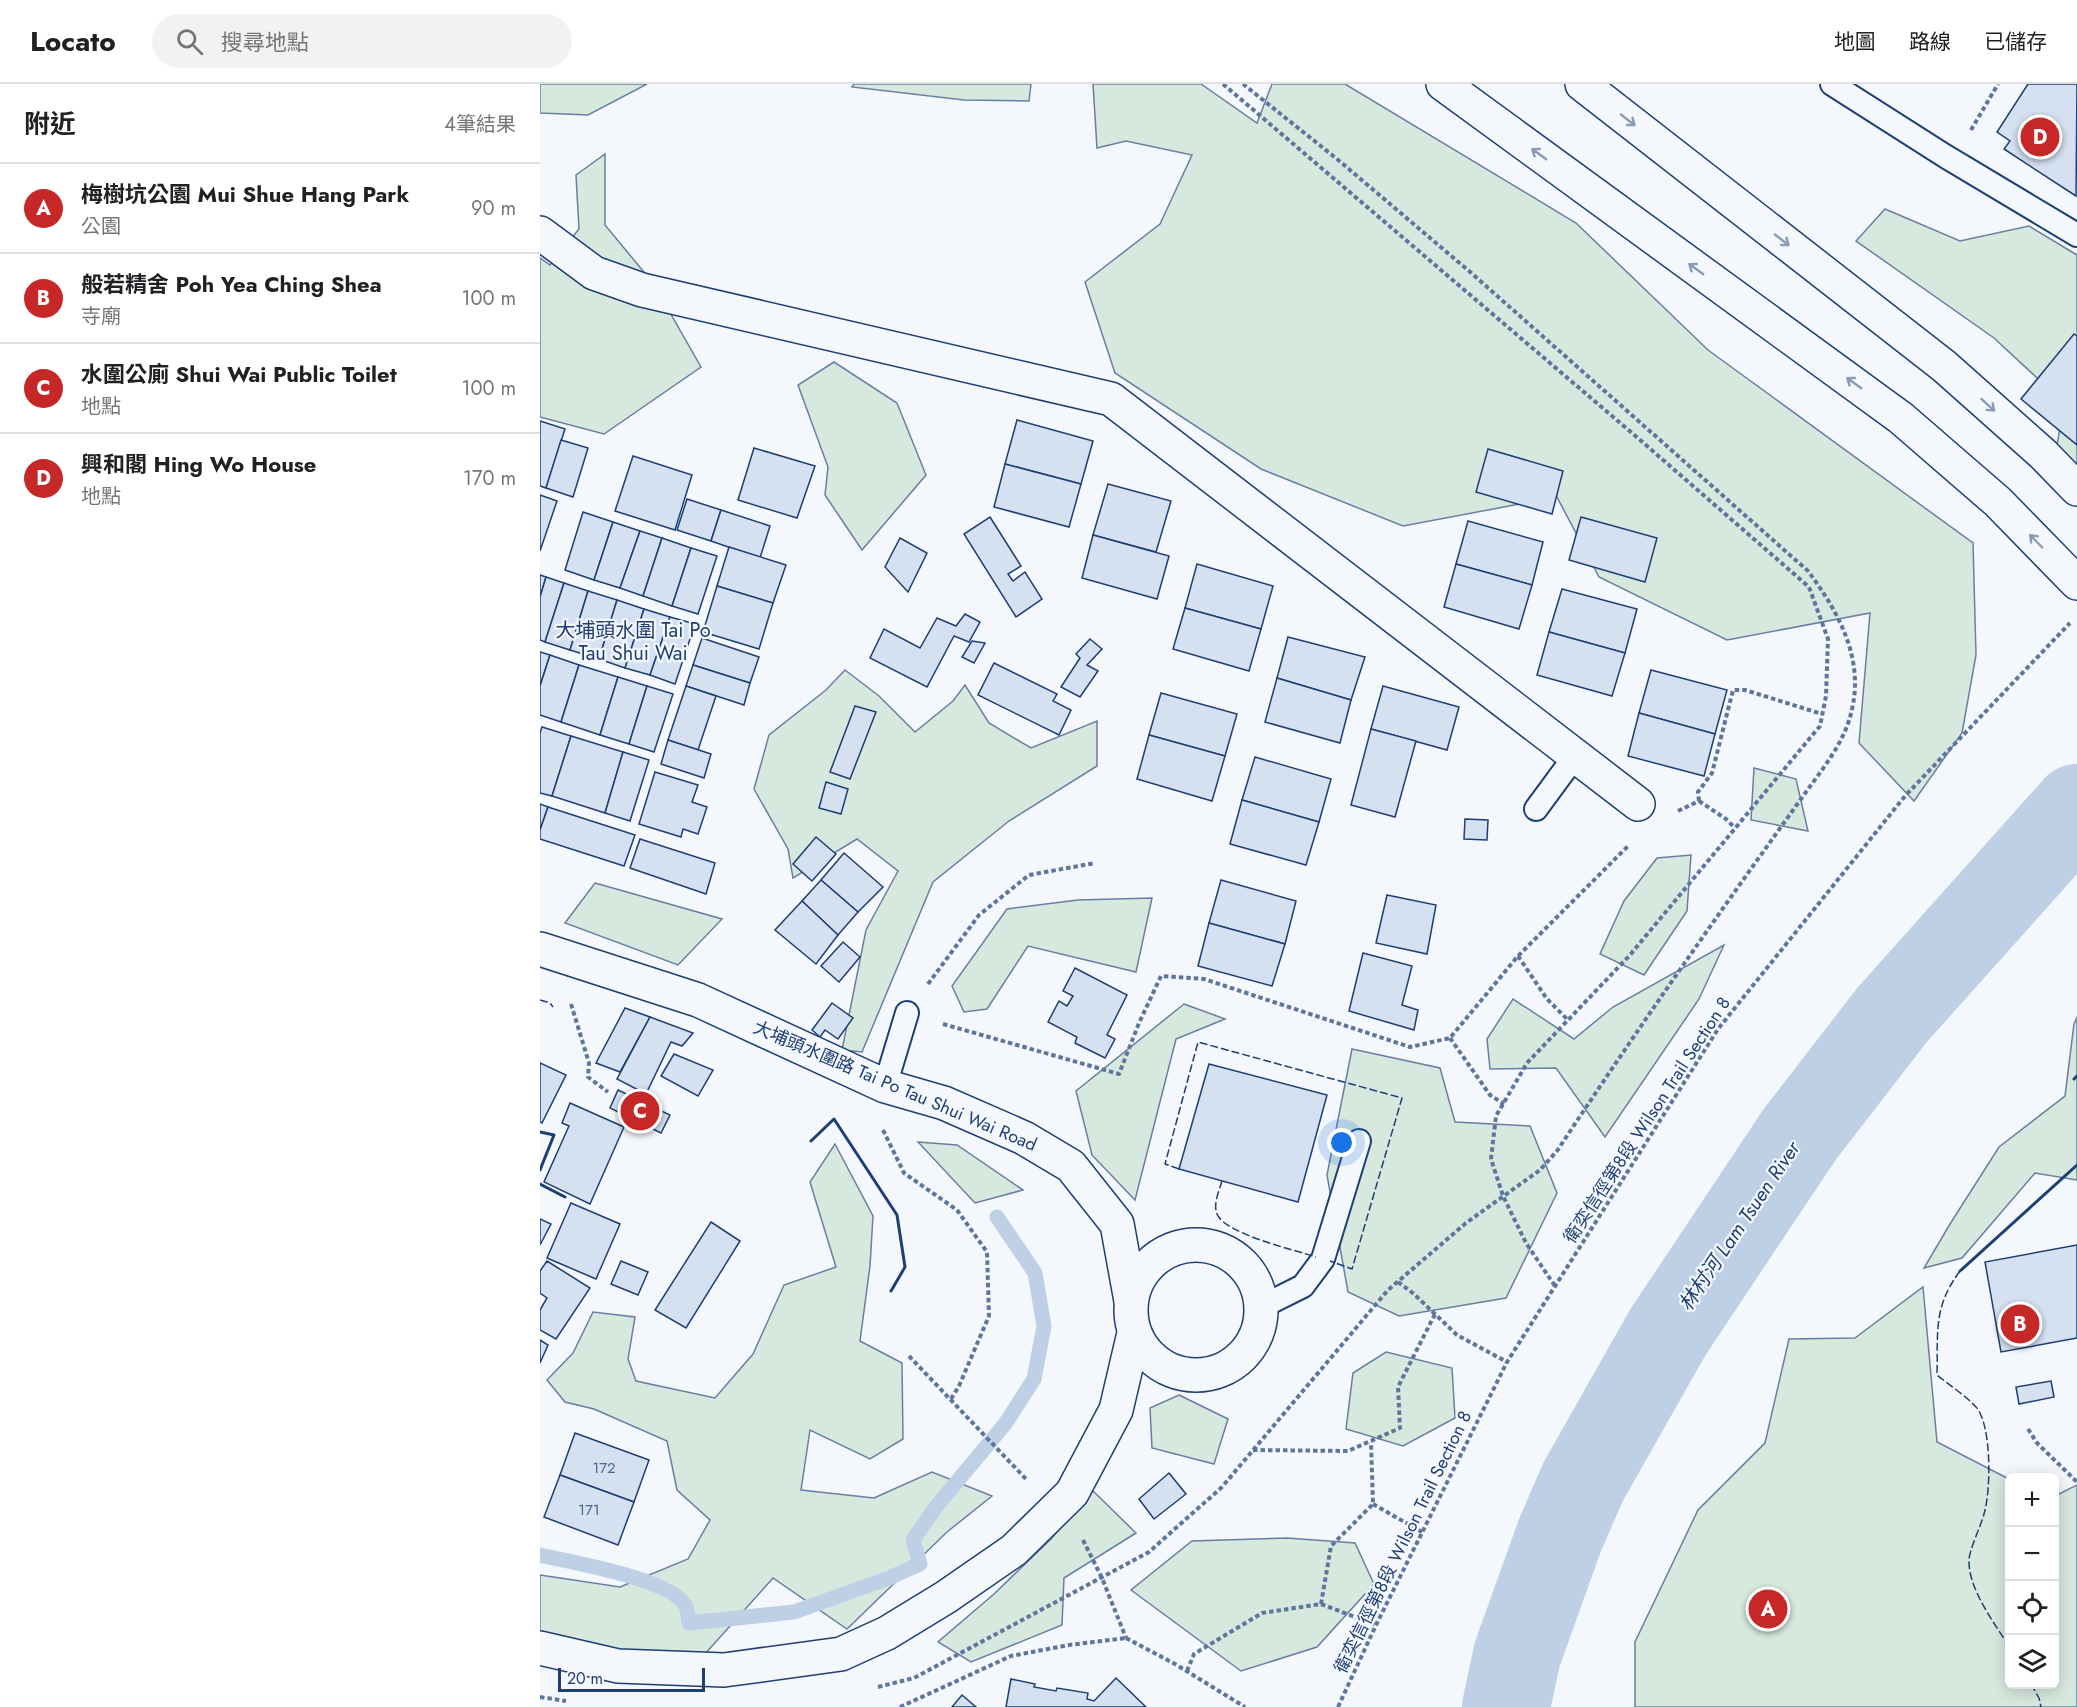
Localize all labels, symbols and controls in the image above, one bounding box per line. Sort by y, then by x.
search box [152,14,572,68]
text: Locato [30,21,116,62]
icon: search [173,25,206,58]
text: 搜尋地點 [221,26,309,58]
text: 地圖 [1834,27,1876,57]
text: 路線 [1909,27,1951,57]
text: 已儲存 [1984,27,2047,57]
text: 附近 [24,105,76,143]
text: 4筆結果 [444,110,516,139]
one-way arrow [1620,113,1636,126]
pin: D [2020,115,2060,160]
one-way arrow [1531,148,1547,160]
text: 梅樹坑公園 Mui Shue Hang Park [81,178,409,210]
text: A [36,194,51,223]
text: 90 m [471,194,516,223]
text: 公園 [81,212,121,241]
one-way arrow [1773,233,1789,246]
one-way arrow [1689,262,1705,275]
text: 般若精舍 Poh Yea Ching Shea [81,268,382,300]
text: B [37,284,50,313]
text: 100 m [461,284,516,313]
text: 寺廟 [81,302,121,331]
text: 水圍公廁 Shui Wai Public Toilet [81,358,397,390]
text: C [36,374,51,403]
text: 100 m [461,374,516,403]
one-way arrow [1846,377,1862,390]
text: 地點 [81,392,121,421]
one-way arrow [1980,398,1995,412]
text: 興和閣 Hing Wo House [81,448,316,480]
text: D [36,464,51,493]
text: 170 m [463,464,516,493]
text: 地點 [81,482,121,511]
one-way arrow [2029,534,2044,549]
district label: 大埔頭水圍 Tai Po Tau Shui Wai [555,616,711,668]
street label: 衛奕信徑第8段 Wilson Trail Section 8 [1557,992,1737,1248]
street label: 大埔頭水圍路 Tai Po Tau Shui Wai Road [749,1014,1041,1158]
pin: C [620,1088,660,1134]
your location [1327,1128,1356,1157]
water label: 林村河 Lam Tsuen River [1672,1135,1808,1317]
pin: B [2000,1302,2040,1346]
street label: 衛奕信徑第8段 Wilson Trail Section 8 [1328,1406,1478,1678]
house number: 172 [592,1457,616,1479]
map controls [2005,1473,2059,1689]
button: + [2005,1473,2059,1527]
house number: 171 [578,1499,600,1521]
button: − [2005,1527,2059,1581]
button: locate [2005,1581,2059,1635]
pin: A [1748,1586,1788,1631]
button: layers [2005,1635,2059,1689]
scale bar [558,1665,705,1692]
text: 20 m [567,1667,603,1690]

